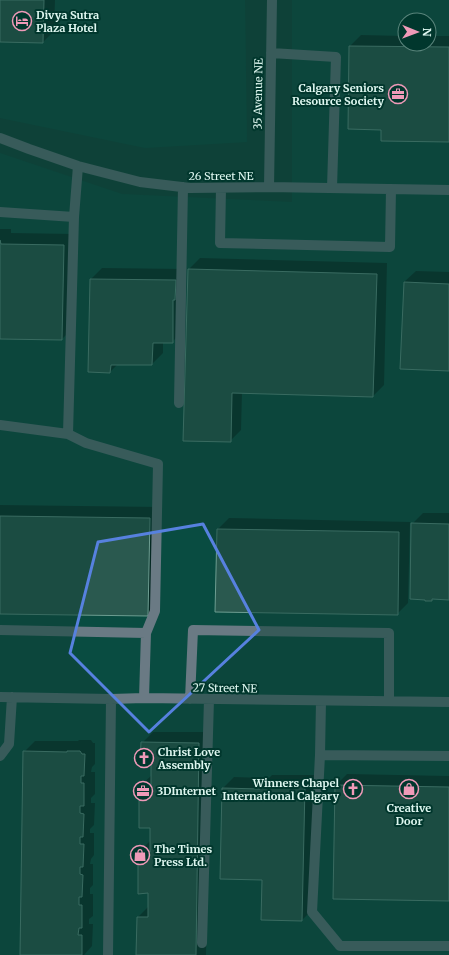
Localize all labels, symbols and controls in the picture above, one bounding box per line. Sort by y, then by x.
place label: Divya Sutra Plaza Hotel [36,8,99,35]
hotel icon: Divya Sutra Plaza Hotel [11,10,33,32]
north arrow [397,12,437,52]
text: N [420,28,434,37]
street label: 35 Avenue NE [250,58,266,130]
place label: Calgary Seniors Resource Society [292,81,384,108]
office icon: Calgary Seniors Resource Society [387,83,409,105]
street label: 26 Street NE [188,169,254,183]
street label: 27 Street NE [193,680,257,696]
place label: Christ Love Assembly [157,745,220,772]
church icon: Christ Love Assembly [133,747,155,769]
place label: Winners Chapel International Calgary [222,776,339,803]
church icon: Winners Chapel International Calgary [342,778,364,800]
shop icon: Creative Door [398,778,420,800]
office icon: 3DInternet [132,780,154,802]
place label: 3DInternet [157,784,216,798]
place label: Creative Door [387,801,431,828]
place label: The Times Press Ltd. [154,842,212,869]
shop icon: The Times Press Ltd. [129,844,151,866]

